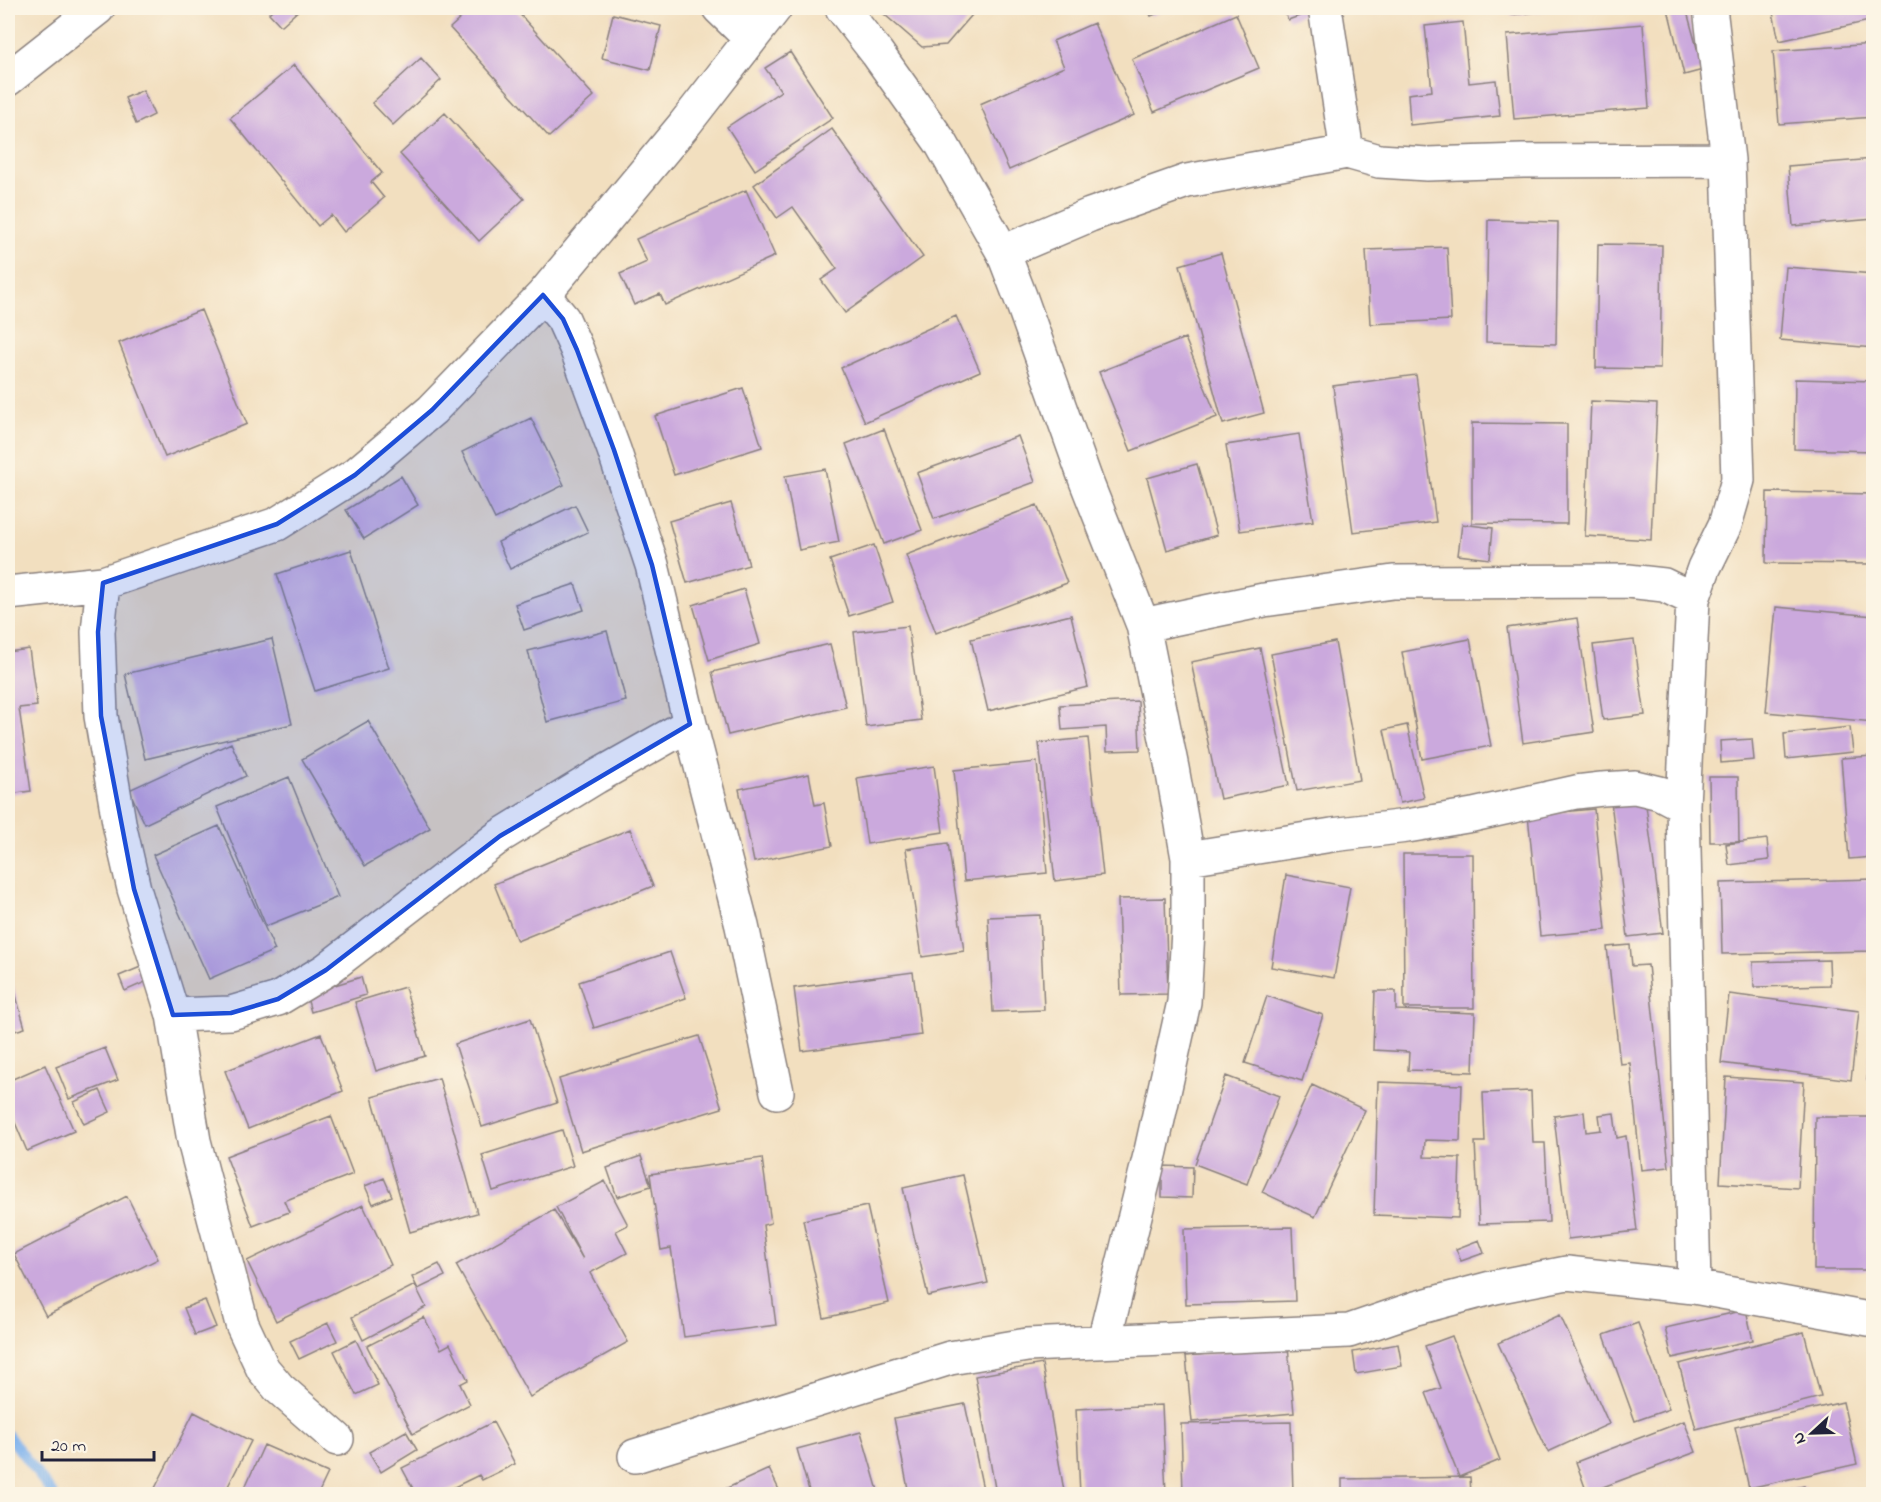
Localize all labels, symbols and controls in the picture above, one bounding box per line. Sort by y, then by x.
north arrow [1782,1403,1842,1463]
scale bar [42,1424,154,1462]
text: N [1787,1428,1813,1447]
text: 20 m [51,1434,86,1460]

